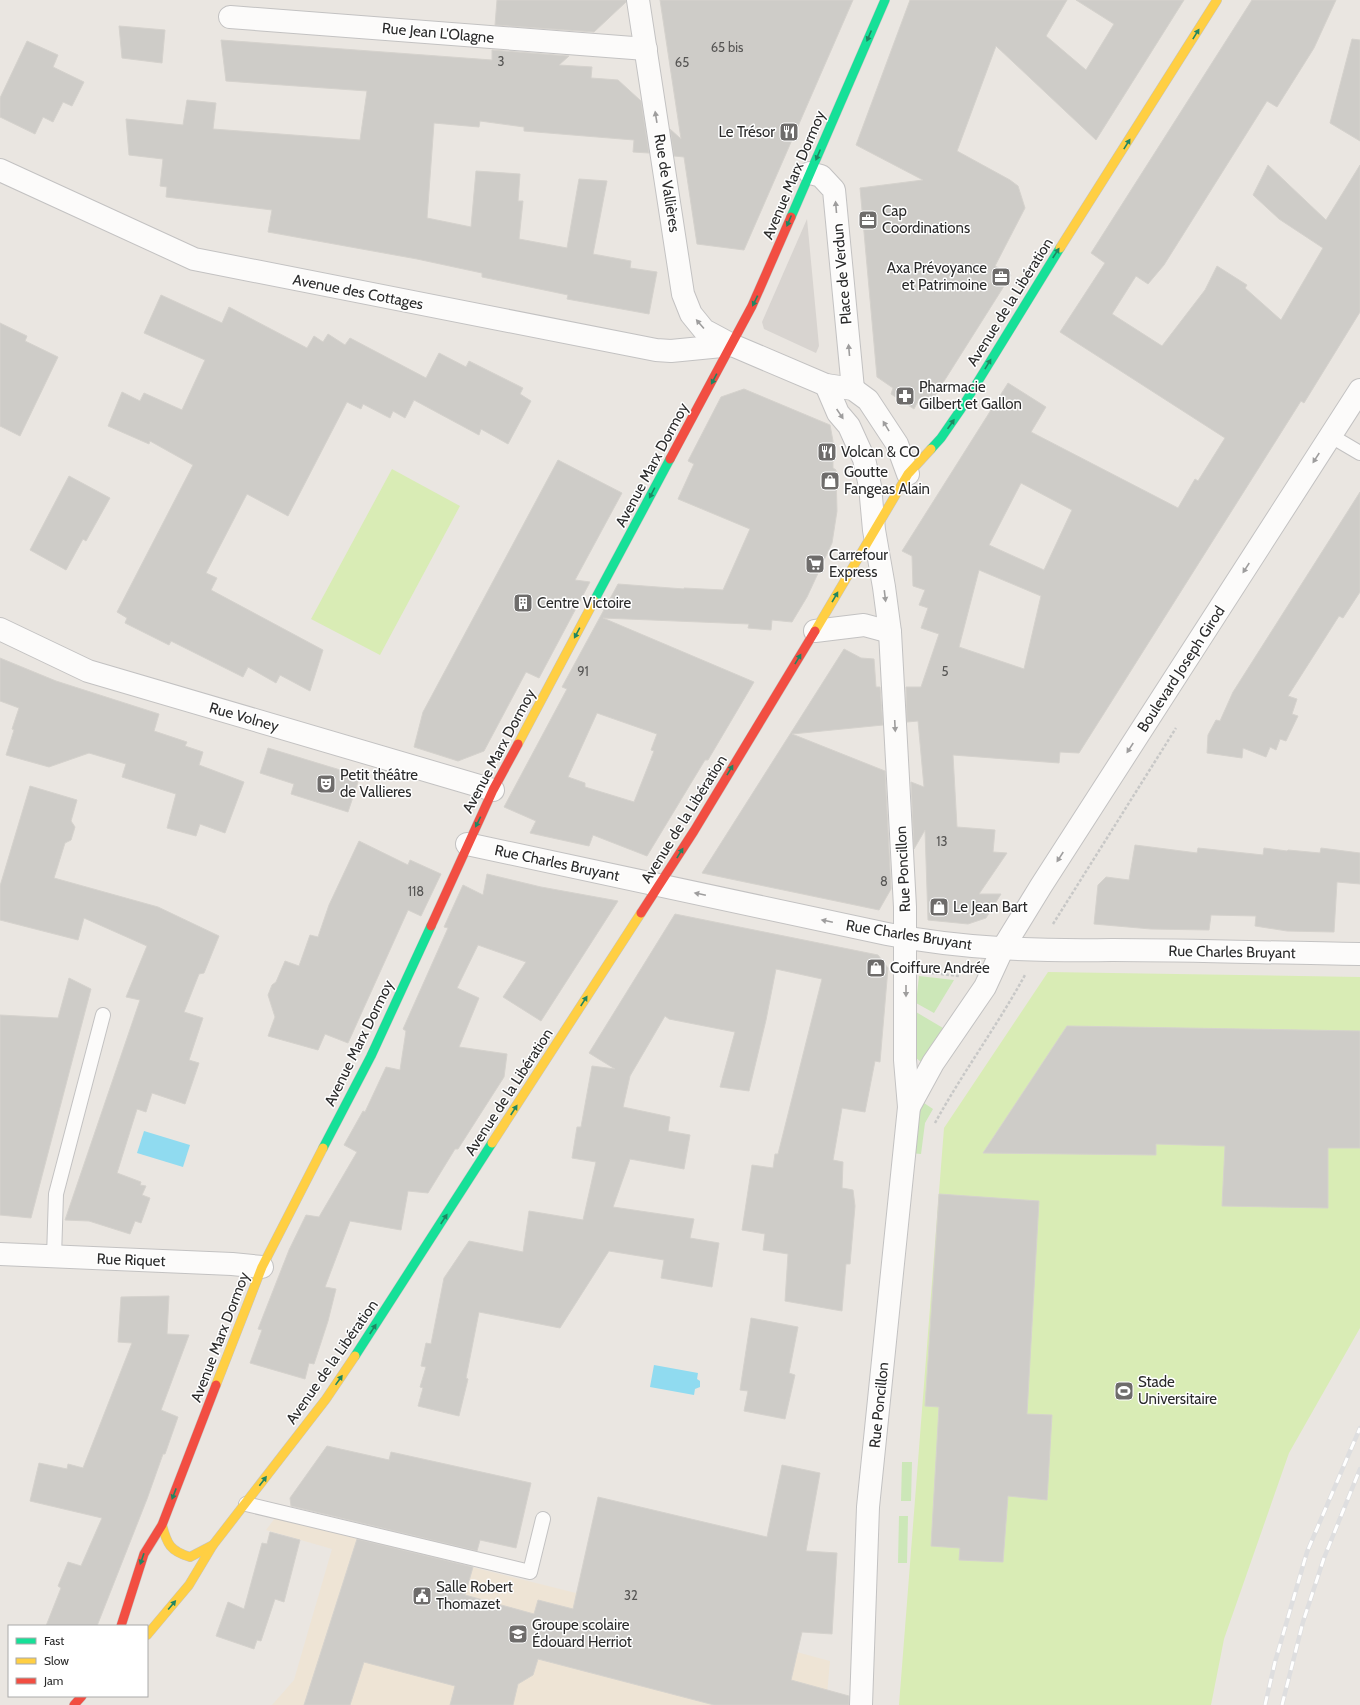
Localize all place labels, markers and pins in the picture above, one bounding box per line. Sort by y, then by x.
restaurant icon: Le Trésor [778,121,800,143]
place label: Le Trésor [718,123,775,141]
place label: Cap Coordinations [882,202,970,237]
office icon: Cap Coordinations [857,209,879,231]
place label: Axa Prévoyance et Patrimoine [887,259,987,294]
office icon: Axa Prévoyance et Patrimoine [990,266,1012,288]
place label: Pharmacie Gilbert et Gallon [919,378,1022,413]
pharmacy icon: Pharmacie Gilbert et Gallon [894,385,916,407]
restaurant icon: Volcan & CO [816,441,838,463]
place label: Volcan & CO [841,443,920,461]
place label: Goutte Fangeas Alain [844,463,930,498]
shop icon: Goutte Fangeas Alain [819,470,841,492]
place label: Carrefour Express [829,546,888,581]
supermarket icon: Carrefour Express [804,553,826,575]
building icon: Centre Victoire [512,592,534,614]
place label: Centre Victoire [537,594,631,612]
place label: Petit théâtre de Vallieres [340,766,418,801]
theatre icon: Petit théâtre de Vallieres [315,773,337,795]
shop icon: Le Jean Bart [928,896,950,918]
place label: Le Jean Bart [953,898,1028,916]
shop icon: Coiffure Andrée [865,957,887,979]
place label: Coiffure Andrée [890,959,990,977]
place label: Stade Universitaire [1138,1373,1217,1408]
sports icon: Stade Universitaire [1113,1380,1135,1402]
place label: Salle Robert Thomazet [436,1578,513,1613]
public building icon: Salle Robert Thomazet [411,1585,433,1607]
place label: Groupe scolaire Édouard Herriot [532,1616,632,1651]
school or university icon: Groupe scolaire Édouard Herriot [507,1623,529,1645]

